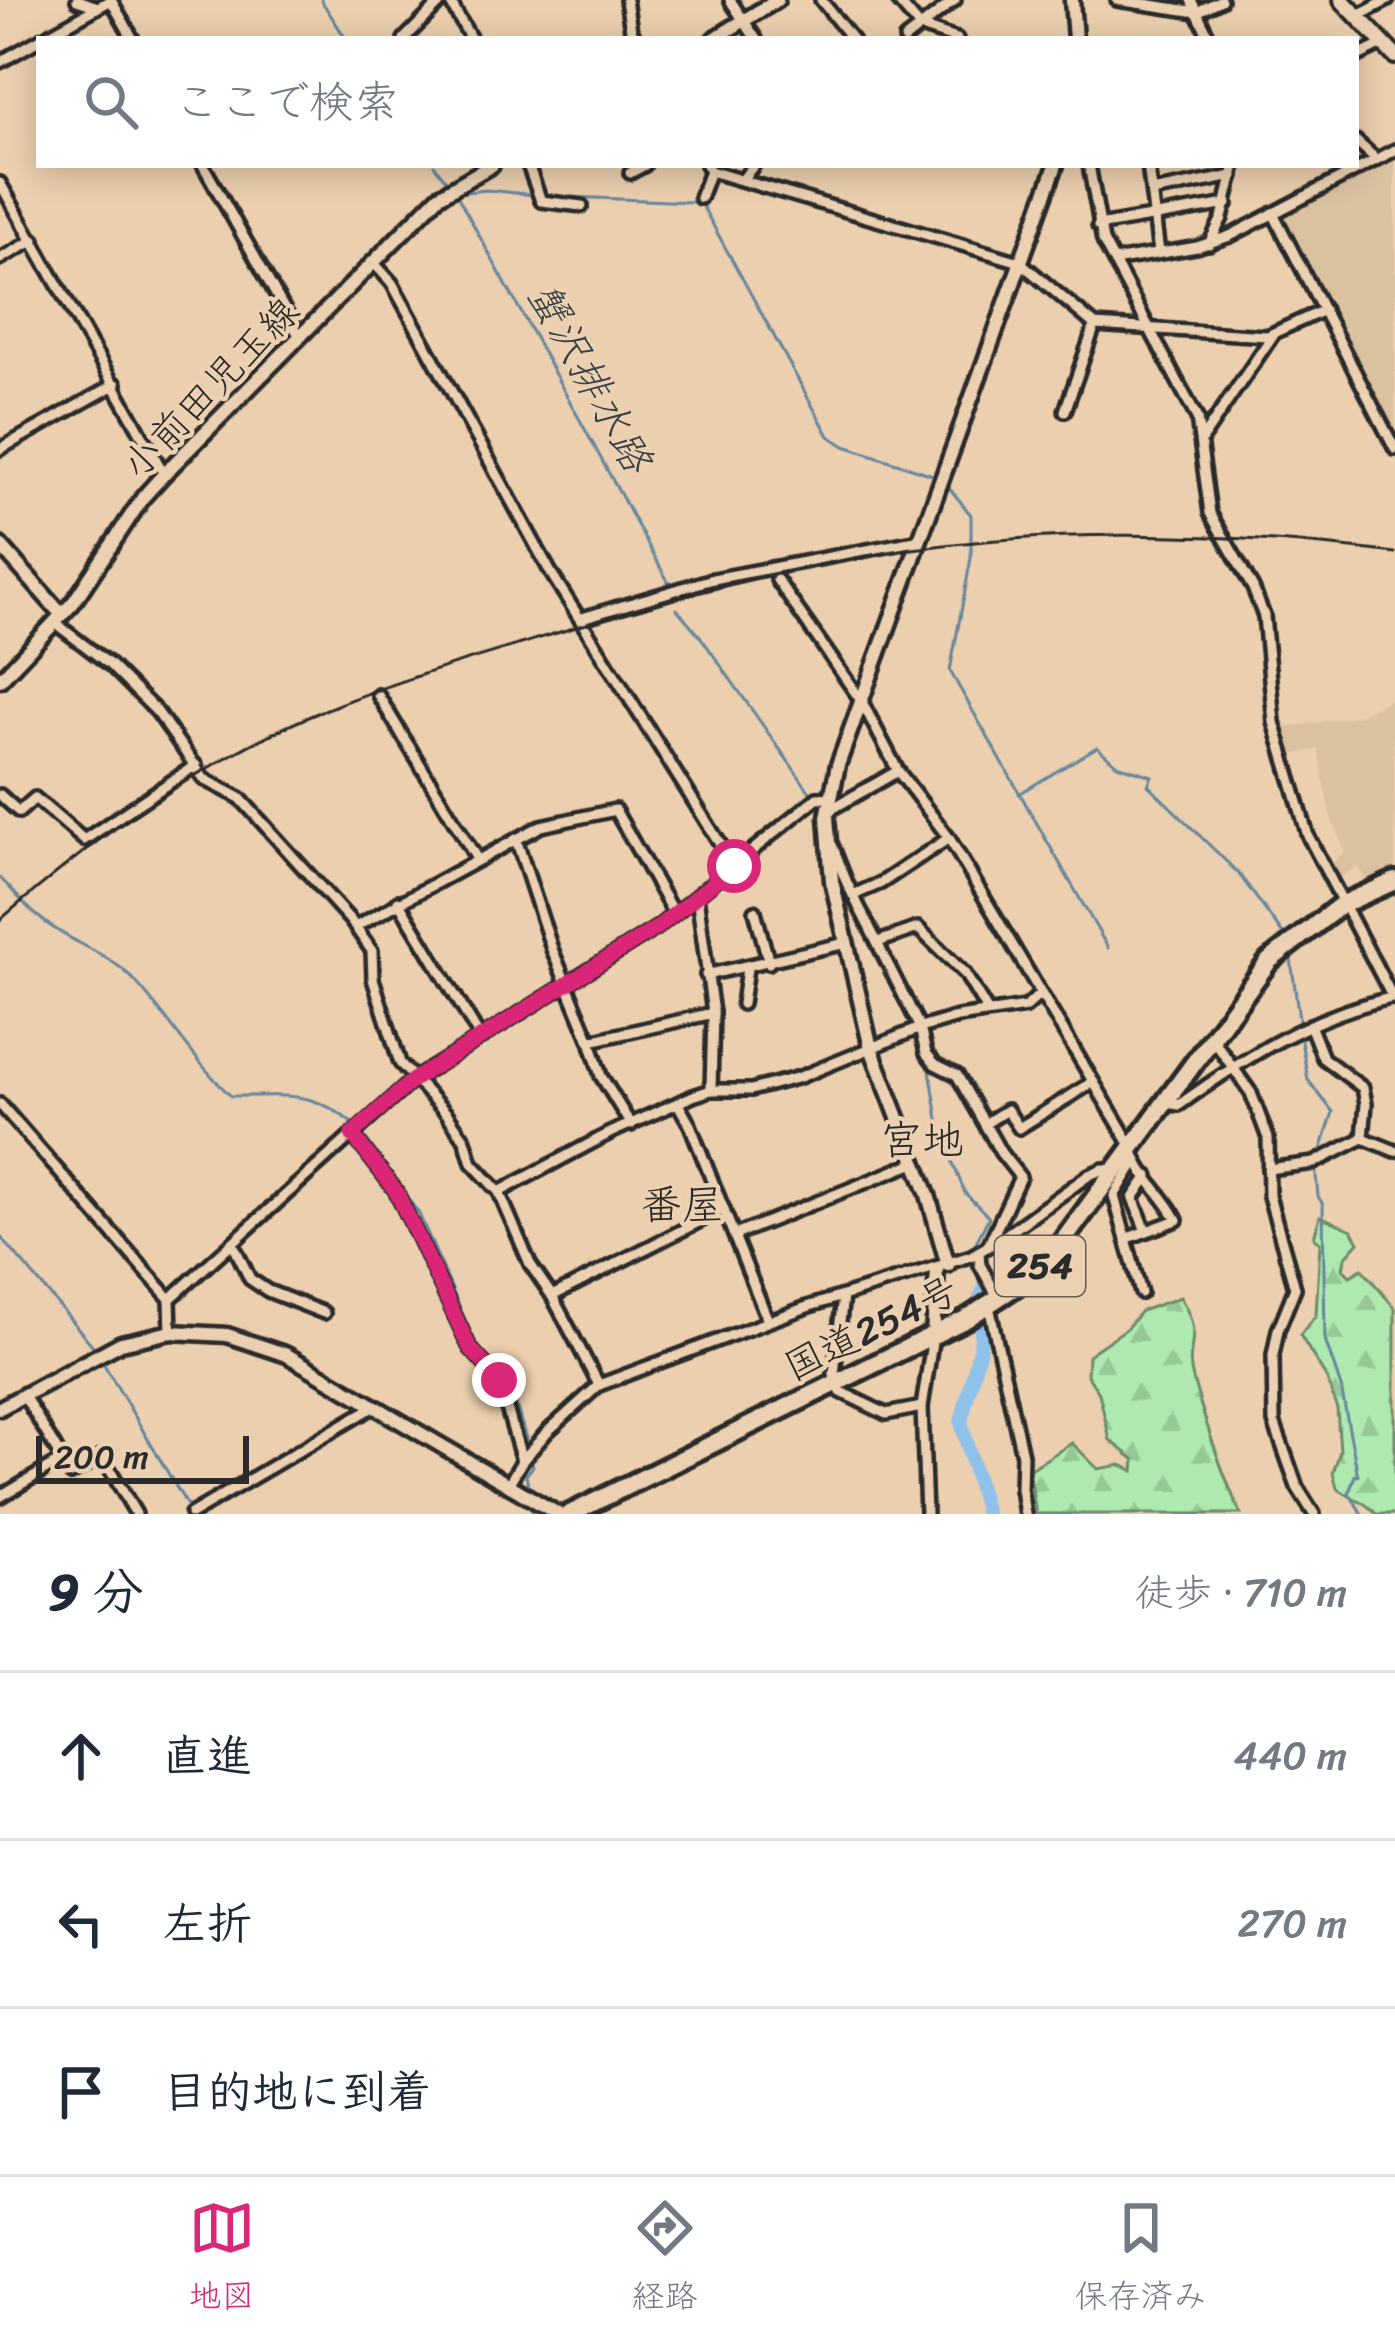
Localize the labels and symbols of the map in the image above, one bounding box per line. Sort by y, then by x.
water label: 蟹沢排水路 [507,267,674,489]
street label: 小前田児玉線 [104,280,316,496]
route start [707,839,761,893]
district label: 宮地 [880,1103,964,1177]
district label: 番屋 [640,1168,724,1242]
road number: 254 [995,1236,1085,1296]
street label: 国道254号 [772,1256,970,1400]
route end [472,1353,526,1407]
scale bar [36,1430,249,1483]

